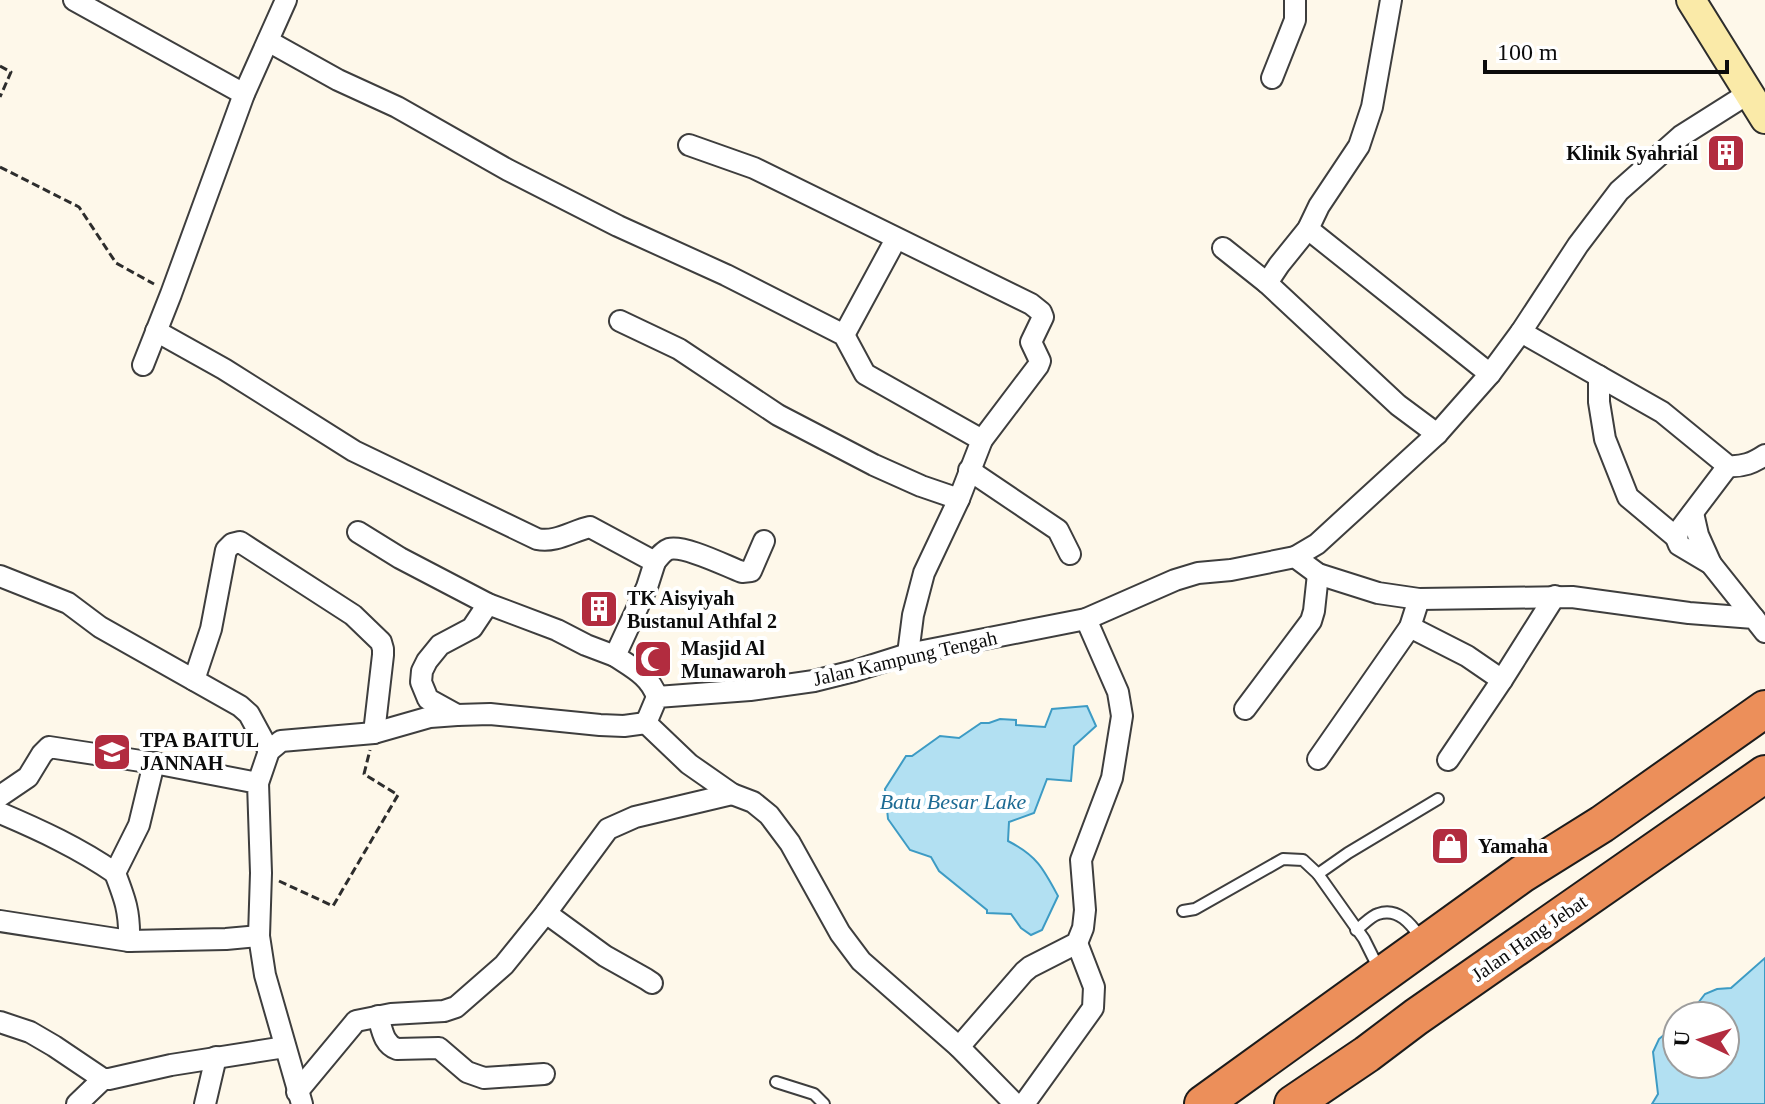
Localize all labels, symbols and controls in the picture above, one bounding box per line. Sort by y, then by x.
scale bar [1485,24,1727,74]
text: 100 m [1497,39,1558,65]
building icon: Klinik Syahrial [1705,132,1747,174]
place label: Klinik Syahrial [1566,142,1698,165]
place label: TK Aisyiyah Bustanul Athfal 2 [627,587,777,632]
building icon: TK Aisyiyah Bustanul Athfal 2 [578,588,620,630]
street label: Jalan Kampung Tengah [811,626,999,691]
place label: Masjid Al Munawaroh [681,637,786,682]
mosque icon: Masjid Al Munawaroh [632,638,674,680]
place label: TPA BAITUL JANNAH [140,729,259,774]
school or university icon: TPA BAITUL JANNAH [91,731,133,773]
water label: Batu Besar Lake [880,789,1027,814]
shop icon: Yamaha [1429,825,1471,867]
place label: Yamaha [1478,835,1548,857]
street label: Jalan Hang Jebat [1467,890,1592,987]
north arrow [1661,1000,1741,1080]
text: U [1669,1030,1695,1047]

